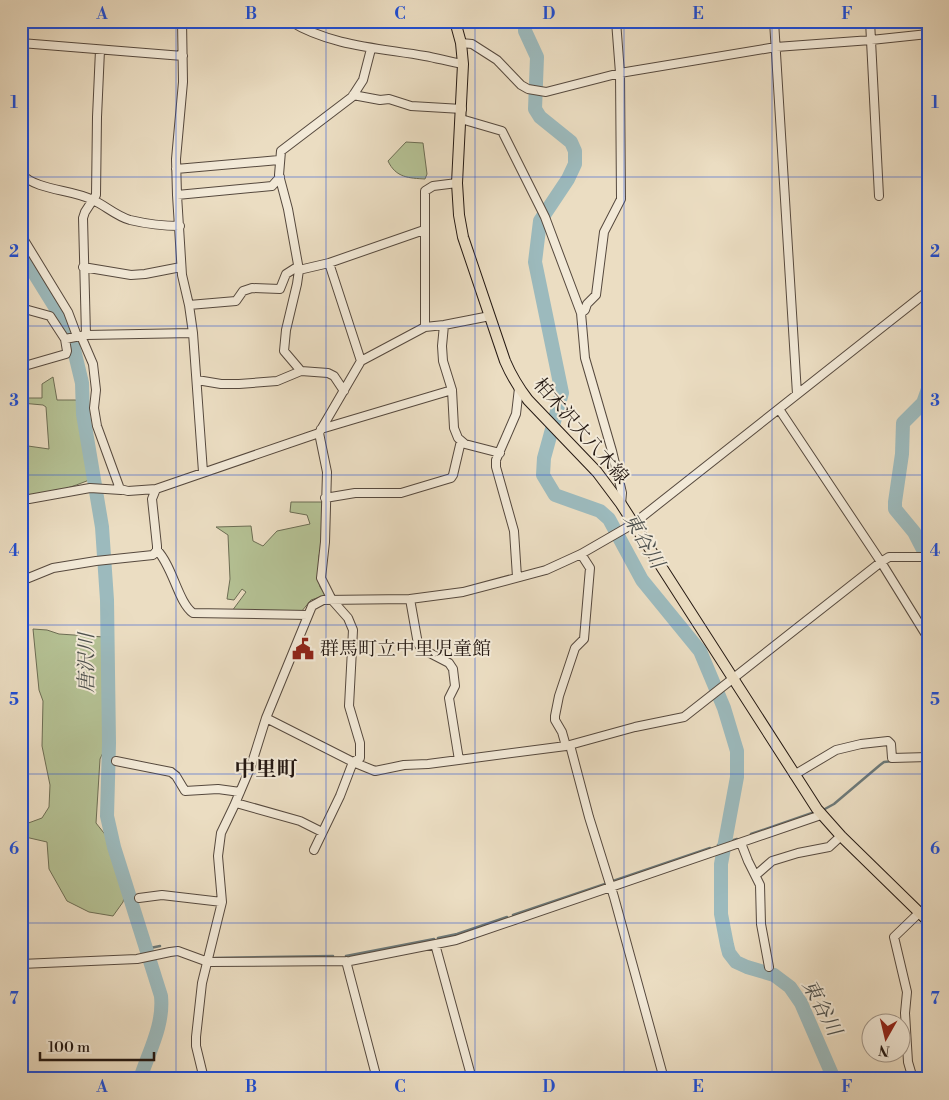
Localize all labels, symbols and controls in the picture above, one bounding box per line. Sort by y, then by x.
text: A [95,4,108,24]
text: B [245,4,257,24]
text: C [394,4,406,24]
text: D [543,4,556,24]
text: E [692,4,704,24]
text: F [841,4,853,24]
text: 1 [10,93,18,113]
text: 1 [931,93,939,113]
text: 2 [9,242,19,262]
text: 2 [930,242,940,262]
street label: 柏木沢大八木線 [528,373,634,489]
text: 3 [9,391,19,411]
text: 3 [930,391,940,411]
water label: 東谷川 [617,509,670,575]
text: 4 [9,541,20,561]
text: 4 [930,541,941,561]
water label: 唐沢川 [75,631,100,693]
public building icon: 群馬町立中里児童館 [290,636,316,662]
place label: 群馬町立中里児童館 [320,637,491,661]
text: 5 [9,690,19,710]
text: 5 [930,690,940,710]
district label: 中里町 [235,757,298,783]
text: 6 [9,839,19,859]
text: 6 [930,839,940,859]
water label: 東谷川 [796,976,847,1042]
text: 7 [9,989,19,1009]
text: 7 [930,989,940,1009]
north arrow [862,1012,912,1062]
scale bar [40,1030,154,1062]
text: 100 m [48,1038,90,1057]
text: N [878,1040,891,1060]
text: A [95,1077,108,1097]
text: B [245,1077,257,1097]
text: C [394,1077,406,1097]
text: D [543,1077,556,1097]
text: E [692,1077,704,1097]
text: F [841,1077,853,1097]

